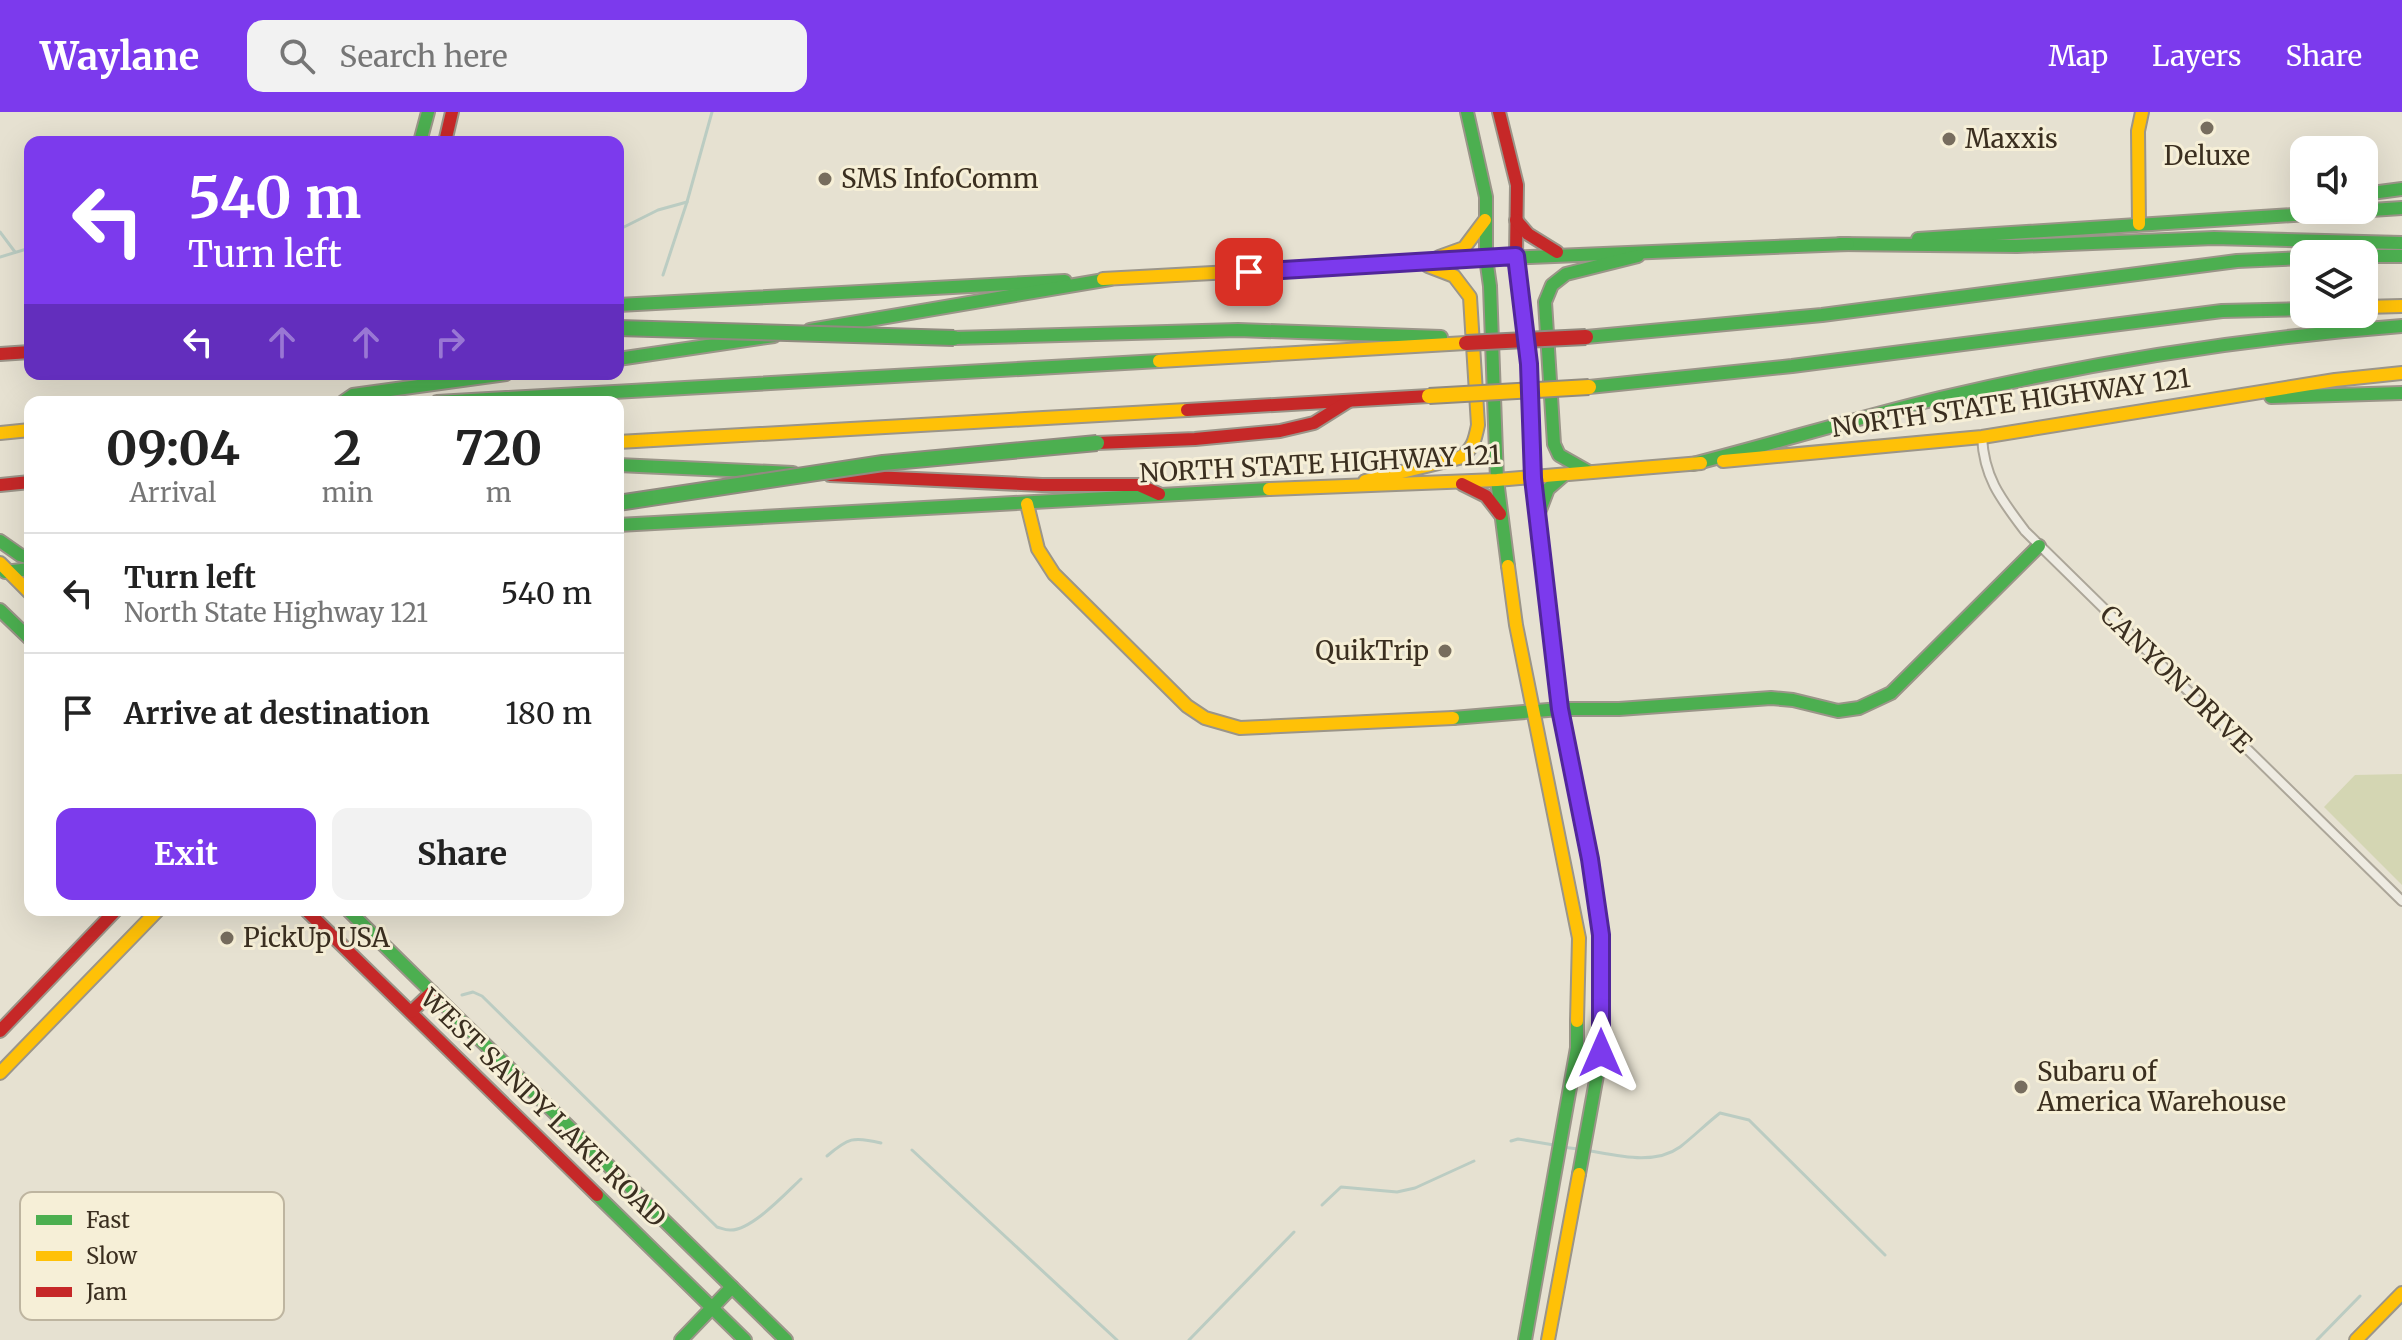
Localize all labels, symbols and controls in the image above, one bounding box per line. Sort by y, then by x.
search box [247,20,807,92]
text: Waylane [40,33,199,80]
icon: search [275,34,319,78]
text: Search here [339,37,508,75]
text: Map [2048,38,2108,74]
text: Layers [2152,38,2241,74]
text: Share [2285,38,2362,74]
marker: Deluxe [2198,119,2216,137]
place label: Maxxis [1965,122,2058,155]
marker: Maxxis [1940,130,1958,148]
map controls [2290,136,2378,328]
button: sound [2290,136,2378,224]
place label: Deluxe [2164,139,2250,172]
place label: SMS InfoComm [841,162,1039,195]
text: 540 m [188,163,361,233]
icon: left [56,168,160,272]
marker: SMS InfoComm [816,170,834,188]
text: Turn left [188,232,342,277]
pin [1215,238,1283,306]
button: layers [2290,240,2378,328]
icon: arrive [1227,250,1271,294]
icon: left [176,320,220,364]
icon: ahead [260,320,304,364]
icon: ahead [344,320,388,364]
icon: right [428,320,472,364]
street label: NORTH STATE HIGHWAY 121 [1829,361,2193,444]
text: 09:04 [106,418,240,478]
text: 2 [333,418,362,478]
text: 720 [455,418,542,478]
street label: NORTH STATE HIGHWAY 121 [1138,438,1502,489]
text: Arrival [129,476,216,509]
text: min [322,476,373,509]
text: m [486,476,511,509]
text: Turn left [124,558,256,596]
icon: left [56,571,100,615]
text: 540 m [501,574,592,612]
text: North State Highway 121 [124,596,428,629]
street label: CANYON DRIVE [2093,598,2260,760]
place label: QuikTrip [1315,634,1429,667]
marker: QuikTrip [1436,642,1454,660]
icon: arrive [56,691,100,735]
text: Arrive at destination [124,694,430,732]
text: 180 m [505,694,592,732]
button: Exit [56,808,316,900]
button: Share [332,808,592,900]
place label: PickUp USA [243,921,391,954]
marker: PickUp USA [218,929,236,947]
street label: WEST SANDY LAKE ROAD [413,981,673,1234]
position arrow [1559,1011,1643,1095]
place label: Subaru of America Warehouse [2036,1055,2286,1118]
marker: Subaru of America Warehouse [2012,1078,2030,1096]
legend [20,1192,284,1320]
text: Fast [86,1206,130,1234]
text: Slow [86,1242,137,1270]
text: Jam [85,1278,127,1306]

